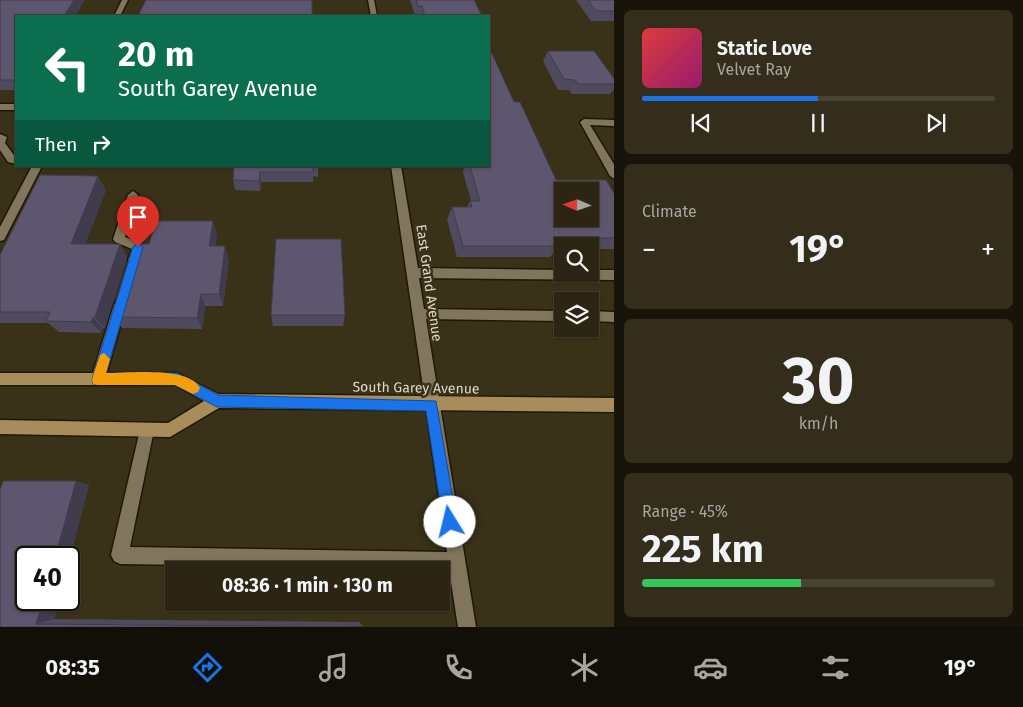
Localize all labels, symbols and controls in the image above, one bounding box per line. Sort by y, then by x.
text: 20 m [118,33,194,75]
icon: left [35,35,100,100]
text: Static Love [717,37,812,60]
text: Velvet Ray [717,60,791,79]
text: South Garey Avenue [118,75,318,102]
icon: previous [687,109,715,137]
icon: pause [804,109,832,137]
icon: next [922,109,950,137]
icon: right [87,130,115,158]
text: Then [35,133,77,156]
north arrow [554,182,599,228]
map controls [554,182,599,337]
pin [117,196,159,247]
text: Climate [642,202,697,221]
icon: arrive [124,203,152,231]
street label: East Grand Avenue [412,223,446,343]
text: 19° [789,226,848,272]
text: − [642,233,656,266]
text: + [981,233,995,266]
button: search [554,237,599,282]
button: layers [554,292,599,337]
text: 30 [783,342,854,420]
street label: South Garey Avenue [352,378,480,398]
text: km/h [799,414,838,433]
position arrow [423,495,475,547]
text: Range · 45% [642,502,728,521]
text: 225 km [642,526,764,572]
speed limit sign: 40 [15,546,80,611]
text: 08:36 · 1 min · 130 m [222,574,393,597]
icon: directions [190,650,225,685]
icon: music [316,650,351,685]
icon: phone [441,650,476,685]
icon: climate [567,650,602,685]
icon: car [693,650,728,685]
icon: filters [818,650,853,685]
text: 08:35 [45,654,100,681]
text: 19° [944,654,978,681]

